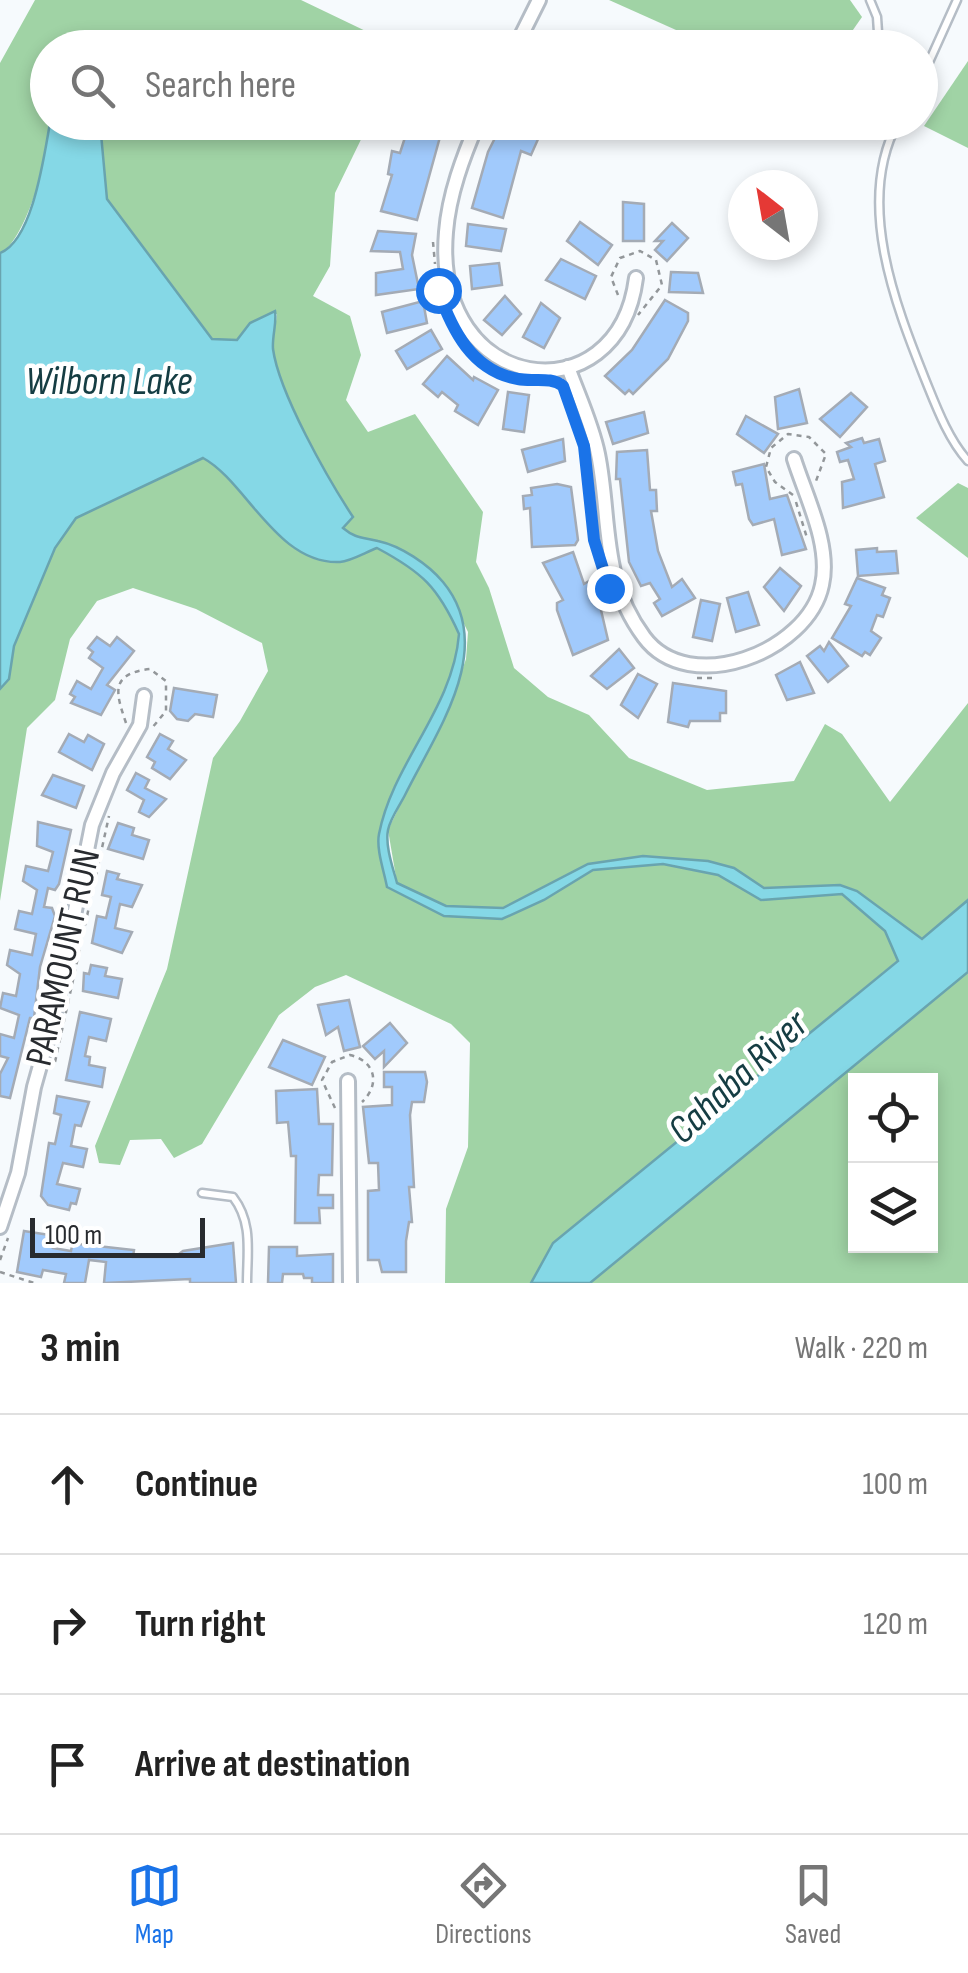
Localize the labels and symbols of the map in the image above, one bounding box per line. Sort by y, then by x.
north arrow [728,170,818,260]
route start [416,268,462,314]
water label: Wilborn Lake [26,358,192,406]
route end [587,566,633,612]
street label: PARAMOUNT RUN [17,844,110,1070]
water label: Cahaba River [659,1000,819,1154]
scale bar [30,1213,205,1258]

